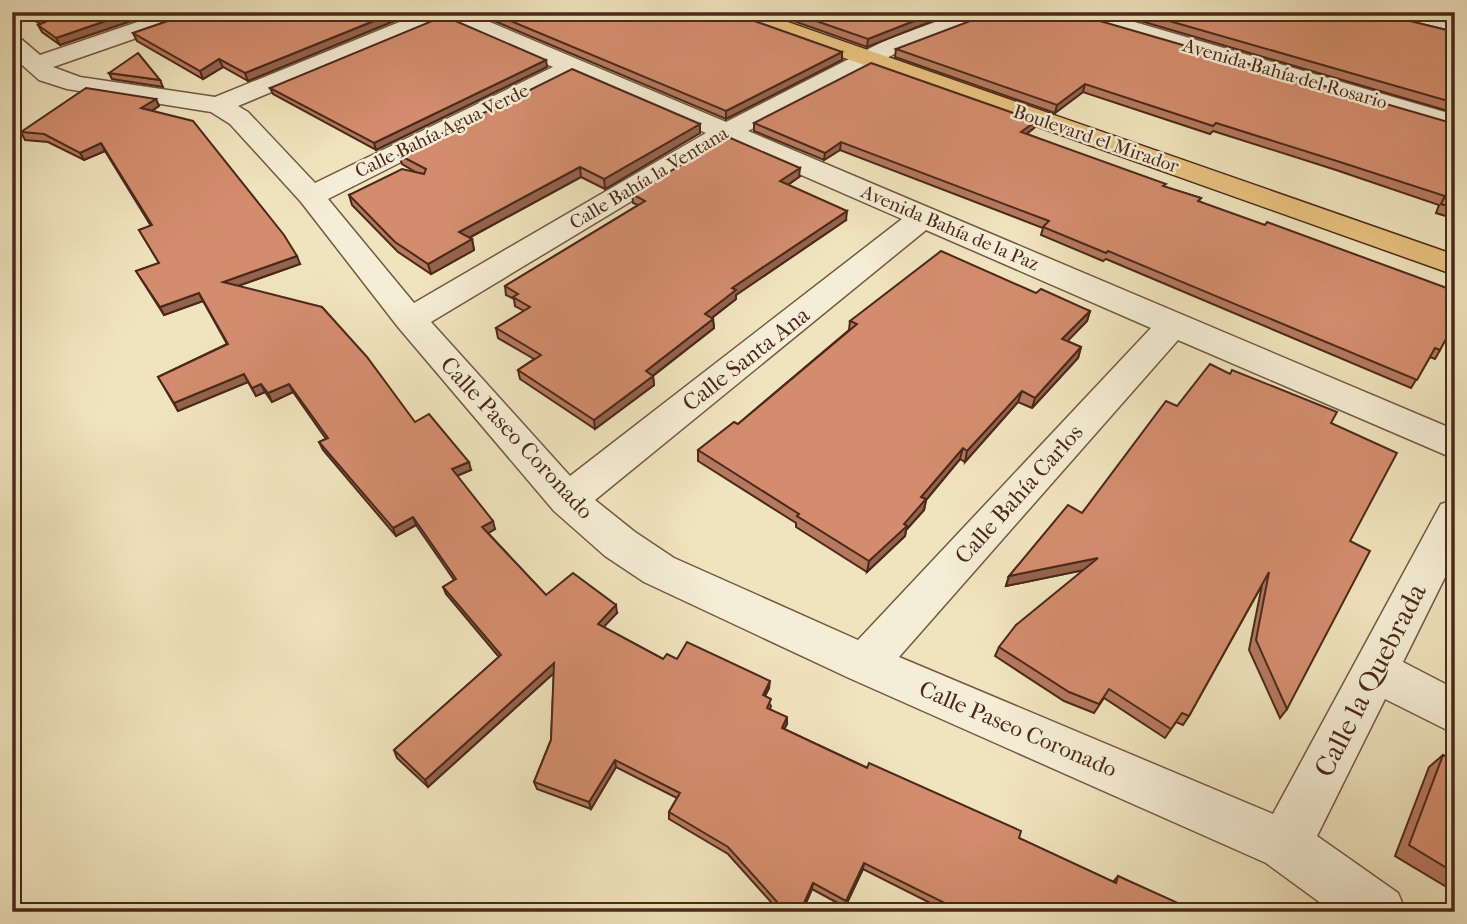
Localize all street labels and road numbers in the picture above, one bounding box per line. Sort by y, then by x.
street label: Avenida Bahía del Rosario [1179,34,1390,114]
street label: Calle Bahía Agua Verde [352,79,532,183]
street label: Boulevard el Mirador [1010,100,1183,178]
street label: Calle Bahía la Ventana [566,122,732,234]
street label: Avenida Bahía de la Paz [857,180,1042,275]
street label: Calle Santa Ana [677,301,815,417]
street label: Calle Paseo Coronado [435,351,599,525]
street label: Calle Bahía Carlos [949,419,1089,569]
street label: Calle la Quebrada [1307,577,1433,782]
street label: Calle Paseo Coronado [915,675,1121,783]

